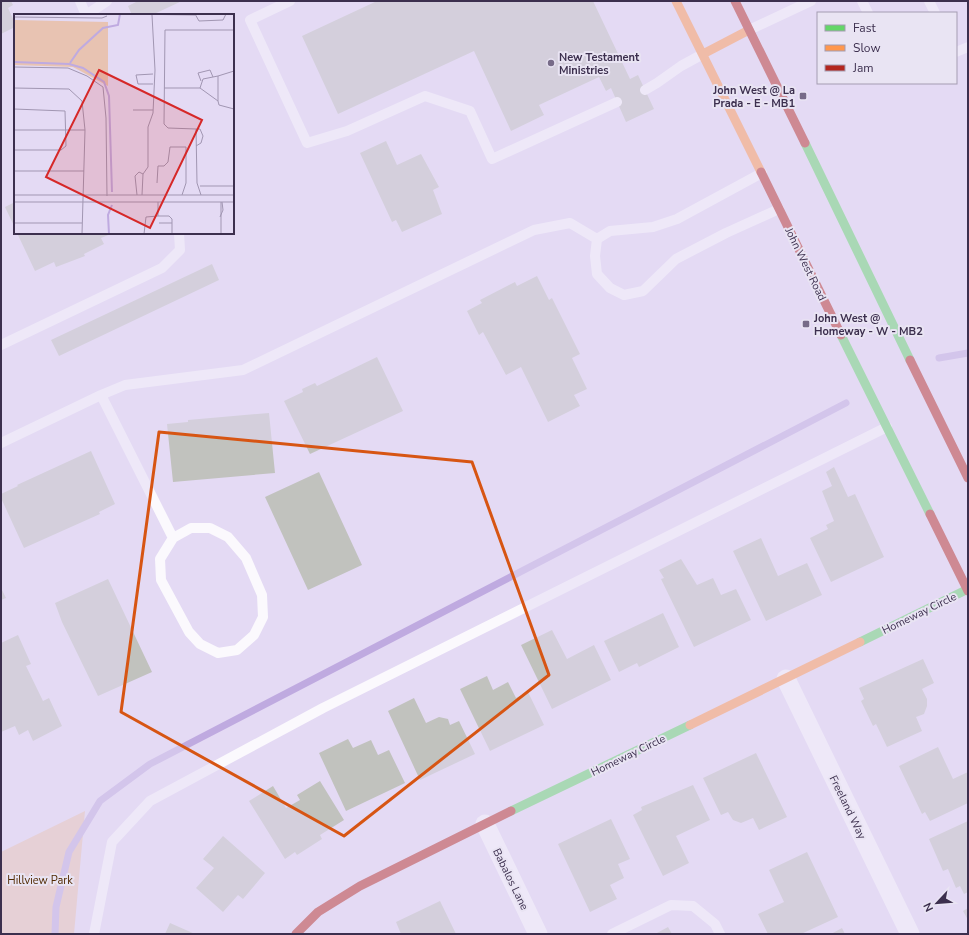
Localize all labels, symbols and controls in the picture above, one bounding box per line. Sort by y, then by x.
legend [817,12,957,84]
inset map [14,14,234,234]
text: Fast [853,20,876,36]
text: Slow [853,40,881,56]
place label: New Testament Ministries [559,50,640,78]
marker: New Testament Ministries [546,58,556,68]
text: Jam [852,60,874,76]
place label: John West @ La Prada - E - MB1 [712,83,795,111]
marker: John West @ La Prada - E - MB1 [798,91,808,101]
street label: John West Road [781,224,830,303]
place label: John West @ Homeway - W - MB2 [813,311,923,339]
marker: John West @ Homeway - W - MB2 [801,319,811,329]
street label: Homeway Circle [880,589,959,638]
street label: Homeway Circle [589,731,668,780]
street label: Freeland Way [826,773,870,842]
street label: Babalos Lane [489,846,532,913]
park label: Hillview Park [7,873,73,888]
north arrow [917,883,957,923]
text: N [920,900,937,914]

